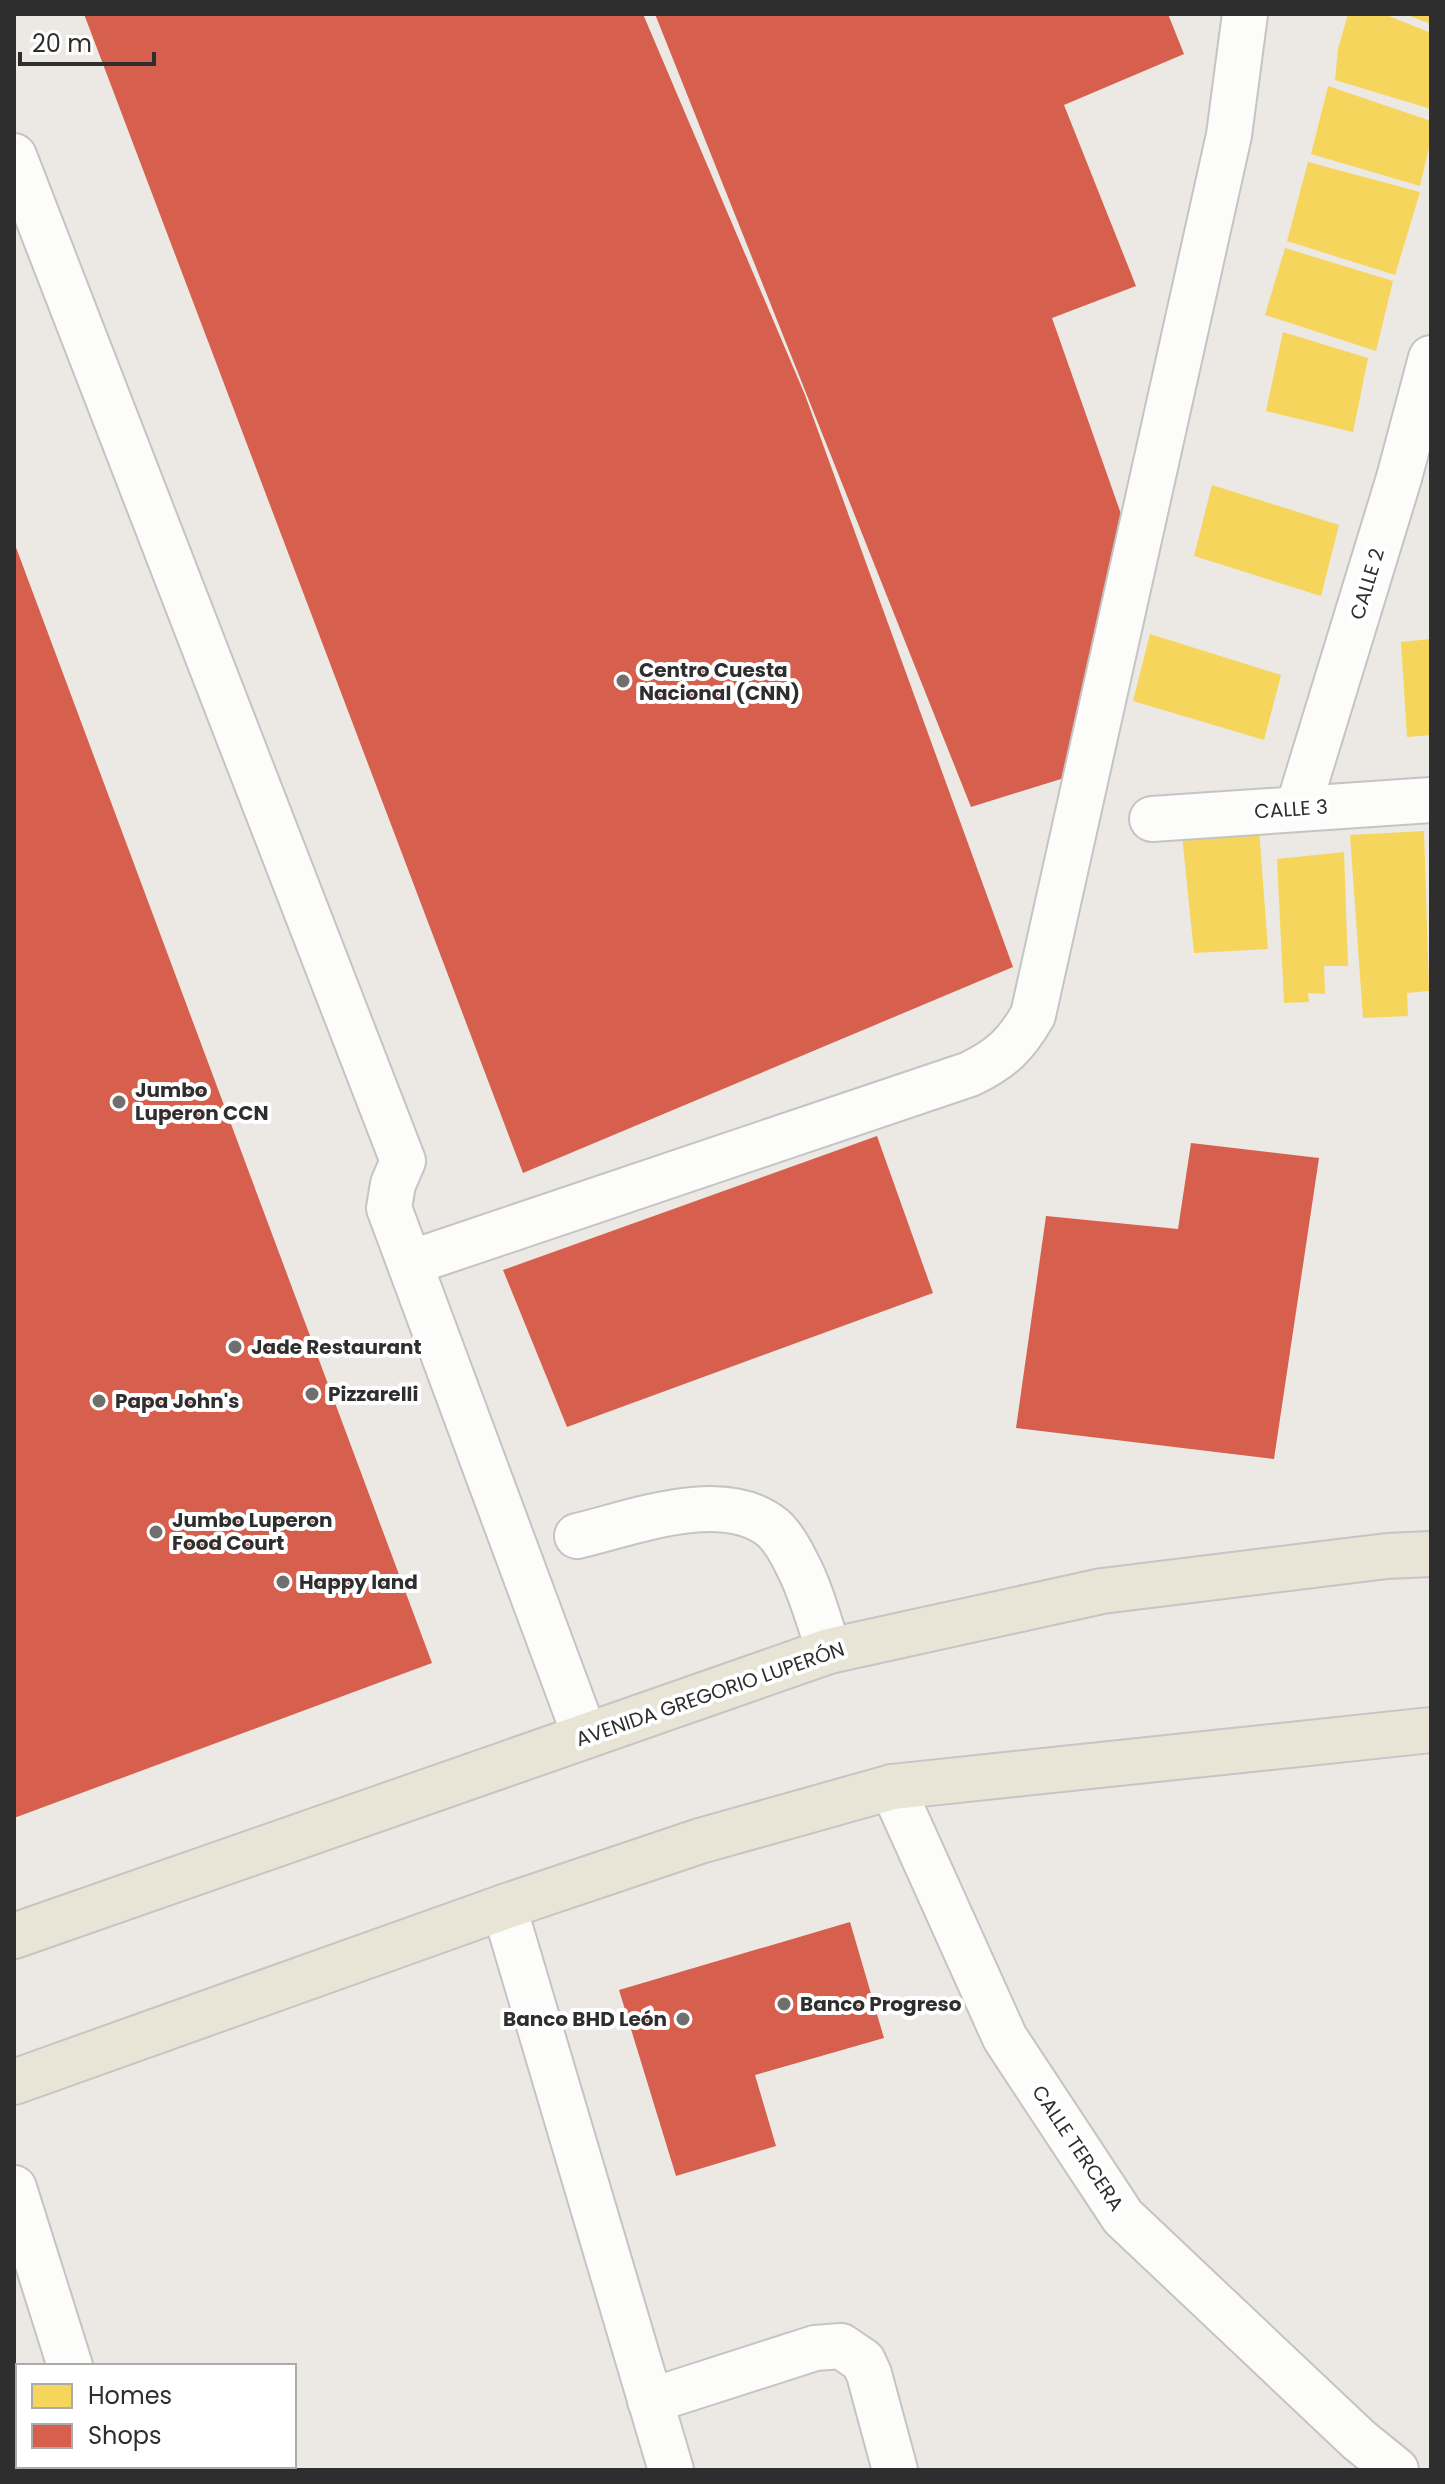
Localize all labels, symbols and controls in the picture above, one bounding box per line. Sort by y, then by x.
scale bar [20,16,154,66]
text: 20 m [32,27,92,60]
street label: CALLE 2 [1343,545,1391,623]
place label: Centro Cuesta Nacional (CNN) [639,656,800,707]
marker: Centro Cuesta Nacional (CNN) [614,672,632,690]
street label: CALLE 3 [1253,792,1329,826]
place label: Jumbo Luperon CCN [135,1076,268,1127]
marker: Jumbo Luperon CCN [110,1093,128,1111]
place label: Jade Restaurant [251,1333,422,1361]
marker: Jade Restaurant [226,1338,244,1356]
place label: Pizzarelli [328,1380,418,1408]
marker: Pizzarelli [303,1385,321,1403]
place label: Papa John's [115,1387,239,1415]
marker: Papa John's [90,1392,108,1410]
place label: Jumbo Luperon Food Court [172,1506,332,1557]
marker: Jumbo Luperon Food Court [147,1523,165,1541]
place label: Happy land [299,1568,418,1596]
marker: Happy land [274,1573,292,1591]
street label: AVENIDA GREGORIO LUPERÓN [572,1635,848,1753]
place label: Banco Progreso [800,1990,962,2018]
marker: Banco Progreso [775,1995,793,2013]
place label: Banco BHD León [503,2005,667,2033]
marker: Banco BHD León [674,2010,692,2028]
street label: CALLE TERCERA [1025,2079,1131,2217]
legend [16,2364,296,2468]
text: Homes [88,2379,172,2412]
text: Shops [88,2419,162,2452]

